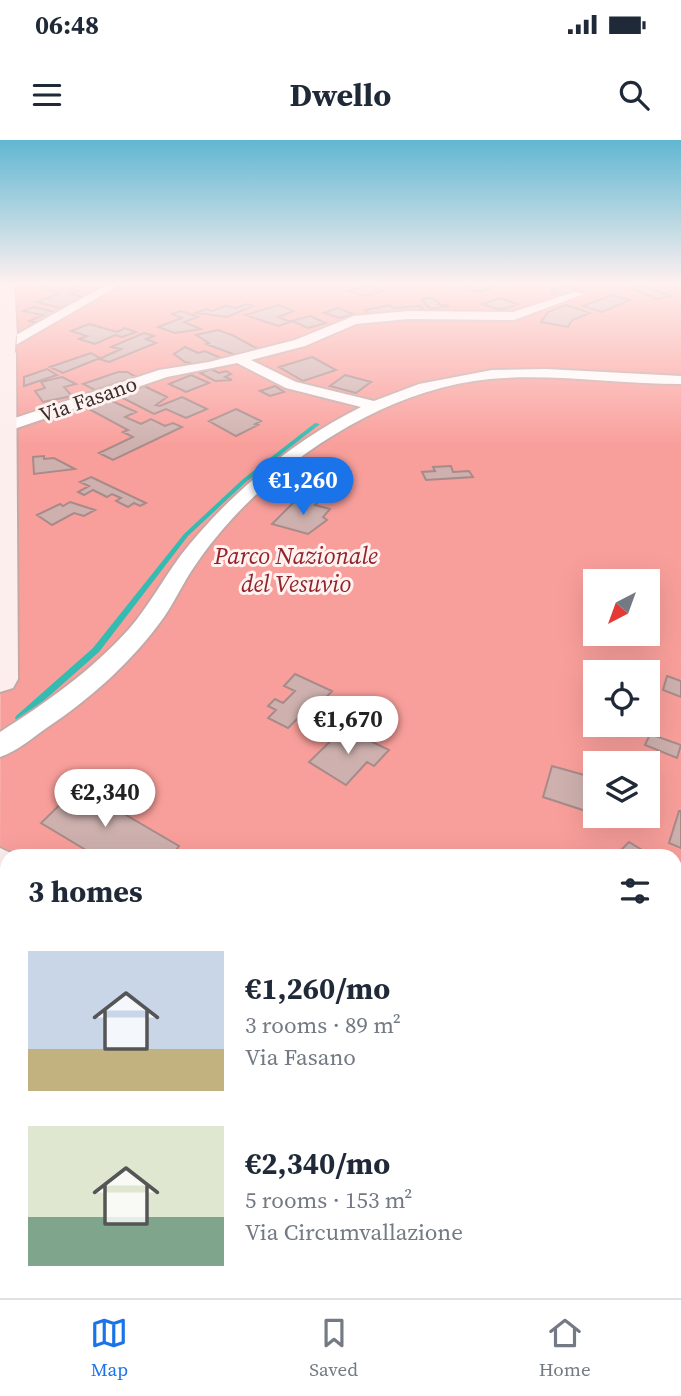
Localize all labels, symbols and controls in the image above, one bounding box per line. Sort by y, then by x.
text: 06:48 [35,7,99,43]
text: Dwello [290,73,391,117]
icon: menu [28,76,66,114]
icon: search [615,76,653,114]
street label: Via Fasano [35,369,141,429]
pin: €1,260 [246,458,360,517]
text: €1,260 [268,464,338,496]
park label: Parco Nazionale del Vesuvio [213,539,378,600]
north arrow [583,569,660,646]
map controls [583,569,660,828]
button: locate [583,660,660,737]
pin: €1,670 [291,696,405,756]
text: €1,670 [313,703,383,735]
button: layers [583,751,660,828]
pin: €2,340 [48,770,162,829]
text: €2,340 [70,776,140,808]
text: 3 homes [28,871,143,912]
icon: filters [616,872,654,910]
text: €1,260/mo [245,968,390,1009]
icon: home [84,979,168,1063]
text: 3 rooms · 89 m² [245,1009,401,1041]
text: Via Fasano [245,1041,356,1073]
text: €2,340/mo [245,1143,390,1184]
icon: home [84,1154,168,1238]
text: 5 rooms · 153 m² [245,1184,412,1216]
text: Via Circumvallazione [245,1216,463,1248]
tab: Map [90,1314,128,1382]
tab: Saved [309,1314,358,1382]
tab: Home [539,1314,591,1382]

